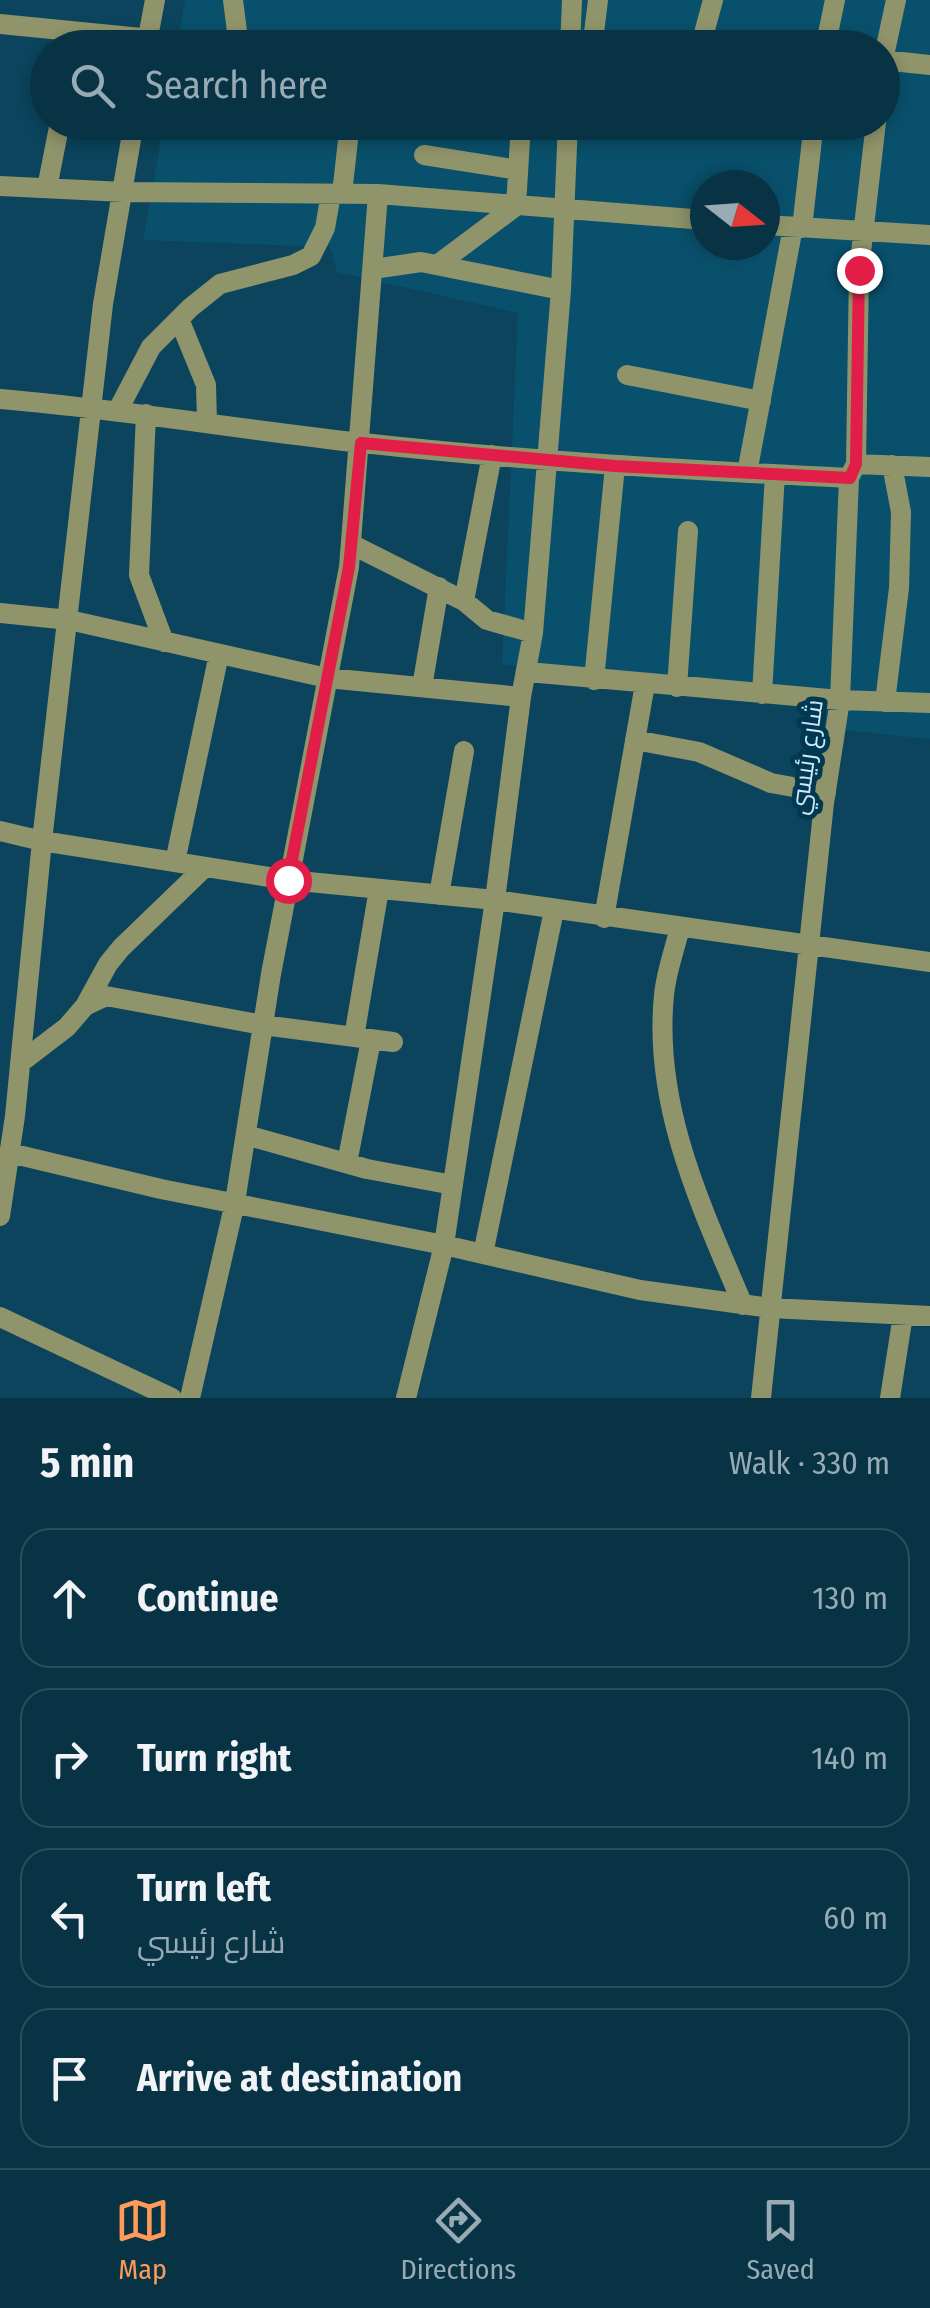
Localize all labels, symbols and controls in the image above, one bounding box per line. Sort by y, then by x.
search box [30,30,900,140]
icon: search [65,58,120,113]
text: Search here [145,62,328,108]
north arrow [690,170,780,260]
route end [837,248,883,294]
street label: شارع رئيسي [784,698,833,817]
route start [266,858,312,904]
text: 5 min [40,1438,134,1488]
text: Walk · 330 m [729,1444,890,1482]
icon: ahead [42,1571,97,1626]
text: Continue [137,1575,278,1621]
text: 130 m [812,1579,888,1617]
icon: right [42,1731,97,1786]
text: Turn right [137,1735,291,1781]
text: 140 m [811,1739,888,1777]
text: Turn left [137,1865,271,1911]
icon: left [42,1891,97,1946]
text: 60 m [823,1899,888,1937]
text: شارع رئيسي [137,1923,286,1961]
icon: arrive [42,2051,97,2106]
text: Arrive at destination [137,2055,462,2101]
tab: Map [115,2193,170,2286]
tab: Directions [400,2193,516,2286]
tab: Saved [746,2193,815,2286]

